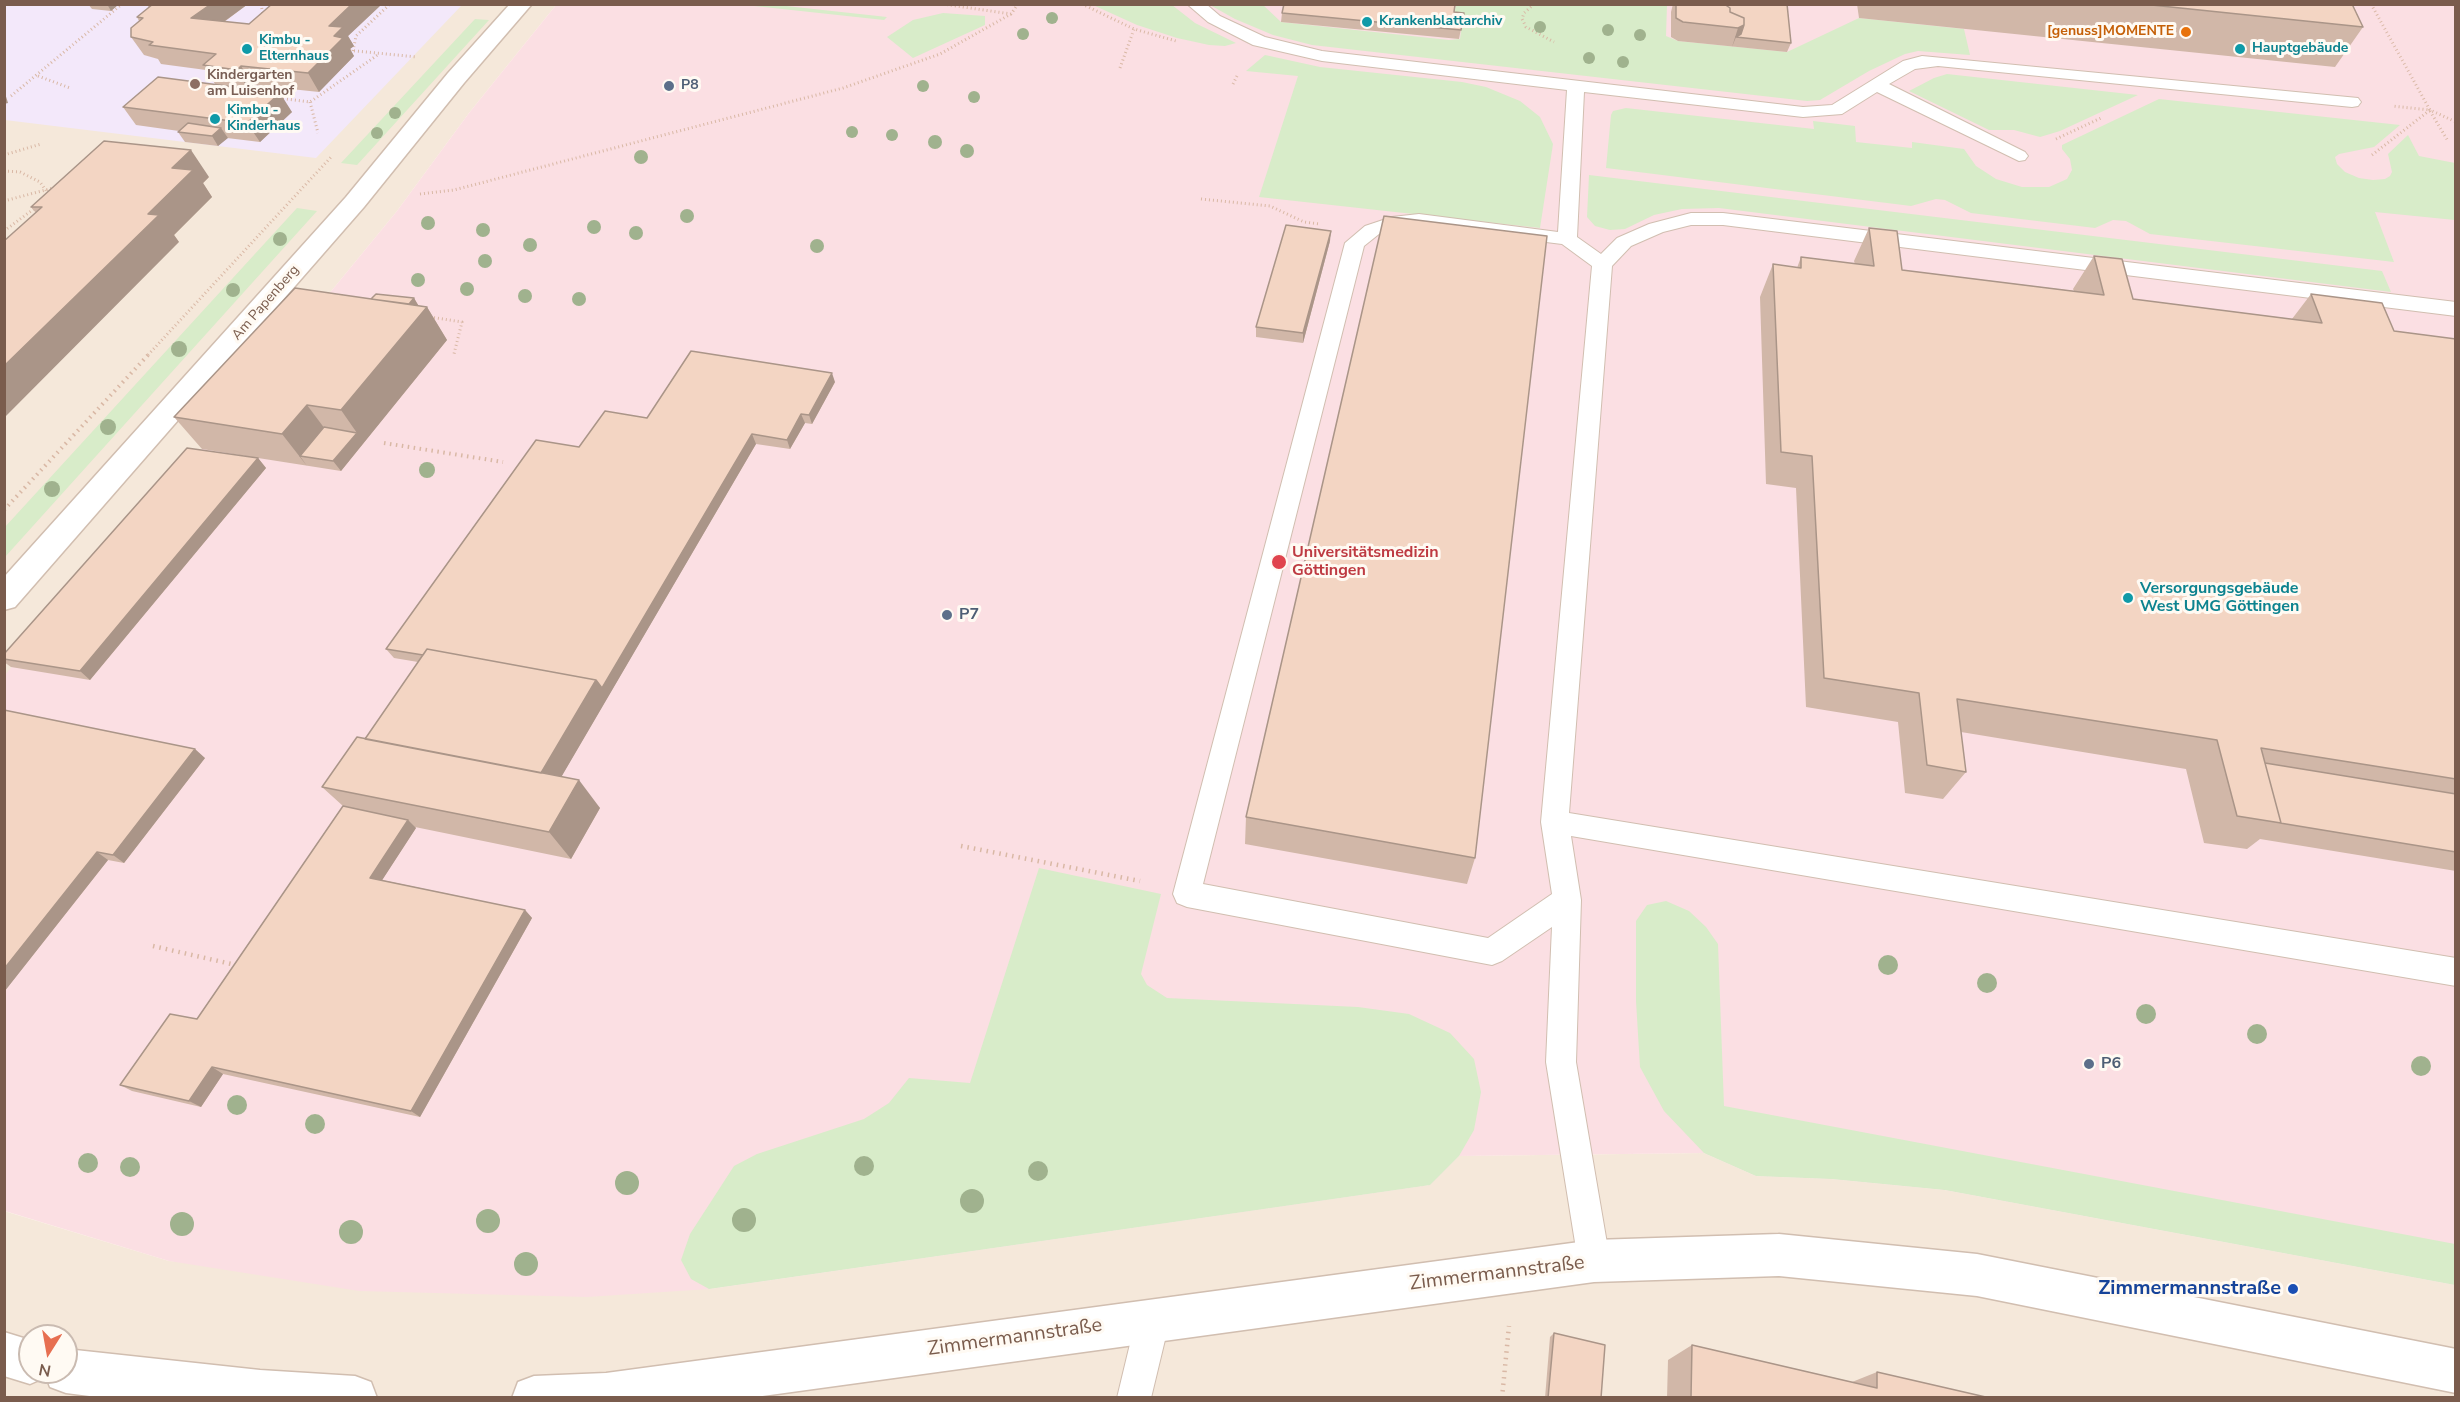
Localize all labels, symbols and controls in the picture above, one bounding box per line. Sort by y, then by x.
place label: Krankenblattarchiv [1379,14,1502,30]
marker: Krankenblattarchiv [1360,15,1374,29]
place label: [genuss]MOMENTE [2047,24,2174,40]
marker: [genuss]MOMENTE [2179,25,2193,39]
place label: Kimbu - Elternhaus [259,33,329,66]
place label: Hauptgebäude [2252,41,2348,57]
marker: Kimbu - Elternhaus [240,42,254,56]
marker: Hauptgebäude [2233,42,2247,56]
place label: Kindergarten am Luisenhof [207,68,294,100]
marker: Kindergarten am Luisenhof [188,77,202,91]
place label: P8 [681,78,699,94]
marker: P8 [662,79,676,93]
place label: Kimbu - Kinderhaus [227,103,300,136]
marker: Kimbu - Kinderhaus [208,112,222,126]
street label: Am Papenberg [229,262,303,344]
place label: Universitätsmedizin Göttingen [1292,543,1439,581]
marker: Universitätsmedizin Göttingen [1270,553,1288,571]
place label: Versorgungsgebäude West UMG Göttingen [2140,579,2299,617]
marker: Versorgungsgebäude West UMG Göttingen [2121,591,2135,605]
place label: P7 [959,605,979,625]
marker: P7 [940,608,954,622]
place label: P6 [2101,1054,2121,1074]
marker: P6 [2082,1057,2096,1071]
street label: Zimmermannstraße [1408,1251,1586,1297]
place label: Zimmermannstraße [2098,1277,2281,1301]
marker: Zimmermannstraße [2286,1282,2300,1296]
street label: Zimmermannstraße [926,1314,1104,1362]
north arrow [18,1324,78,1384]
text: N [37,1358,53,1382]

